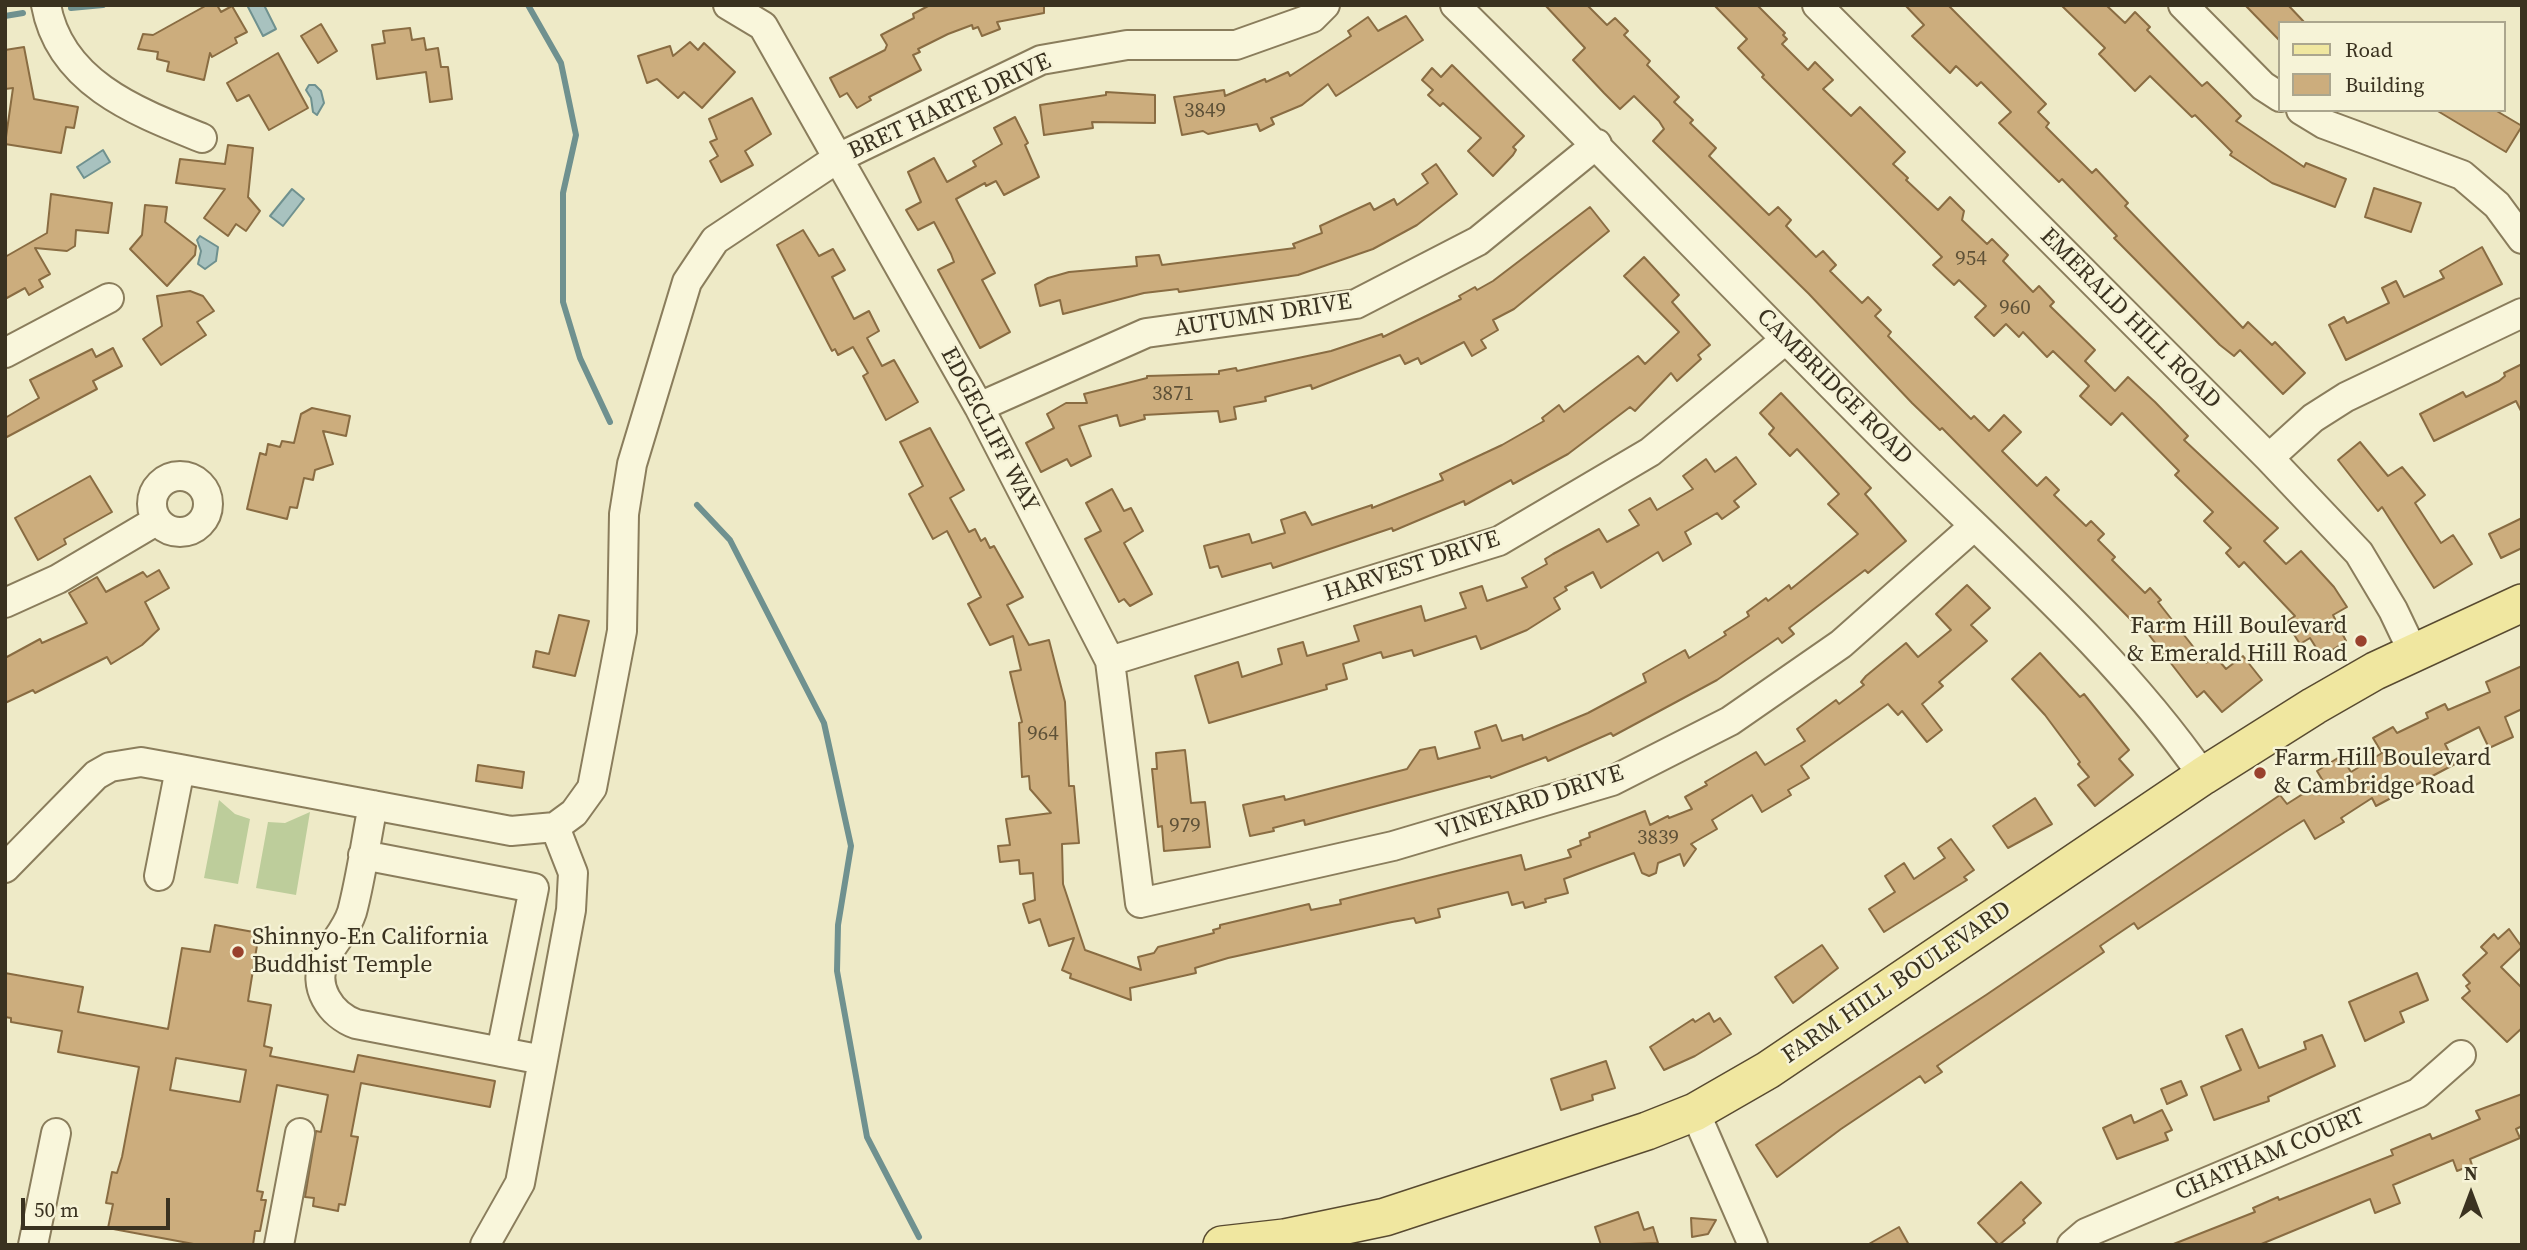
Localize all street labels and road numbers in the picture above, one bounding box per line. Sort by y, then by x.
street label: BRET HARTE DRIVE [844,47,1056,167]
street label: EMERALD HILL ROAD [2034,223,2226,415]
street label: AUTUMN DRIVE [1172,288,1354,344]
street label: CAMBRIDGE ROAD [1750,303,1918,471]
street label: EDGECLIFF WAY [933,343,1045,517]
street label: HARVEST DRIVE [1320,525,1504,609]
street label: VINEYARD DRIVE [1433,759,1627,847]
street label: FARM HILL BOULEVARD [1777,896,2017,1070]
street label: CHATHAM COURT [2171,1102,2369,1208]

